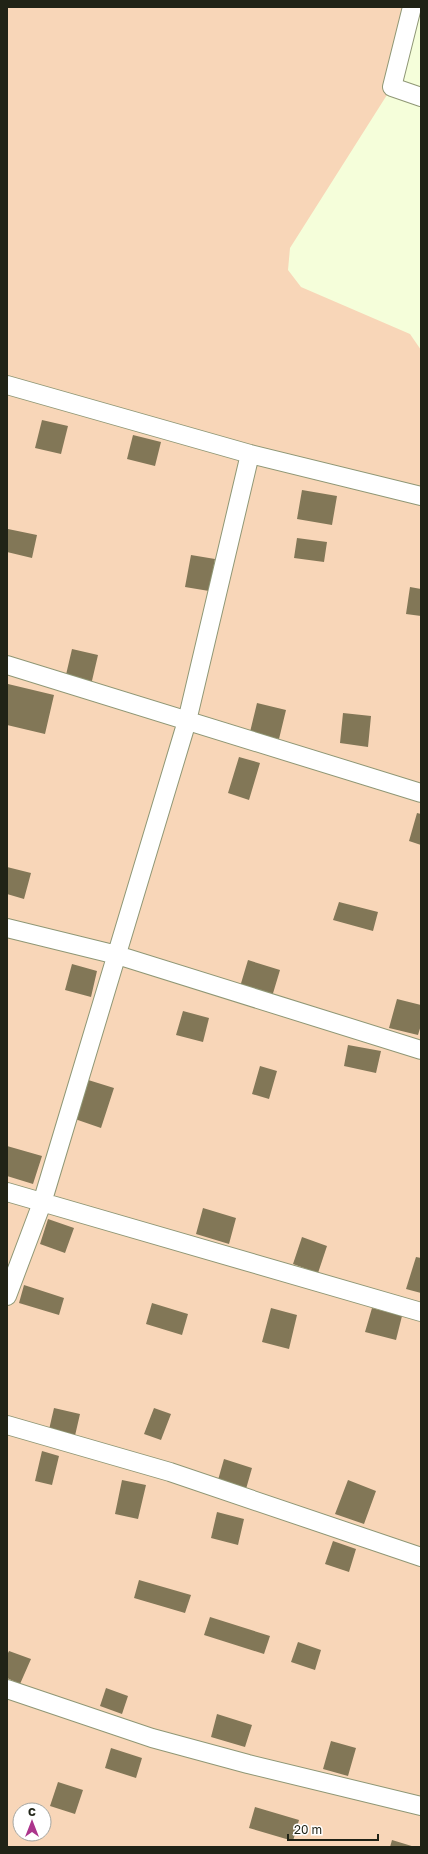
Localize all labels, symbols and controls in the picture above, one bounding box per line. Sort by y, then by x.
north arrow [12,1802,52,1842]
text: С [28,1805,36,1818]
scale bar [288,1816,378,1842]
text: 20 m [294,1822,322,1837]

